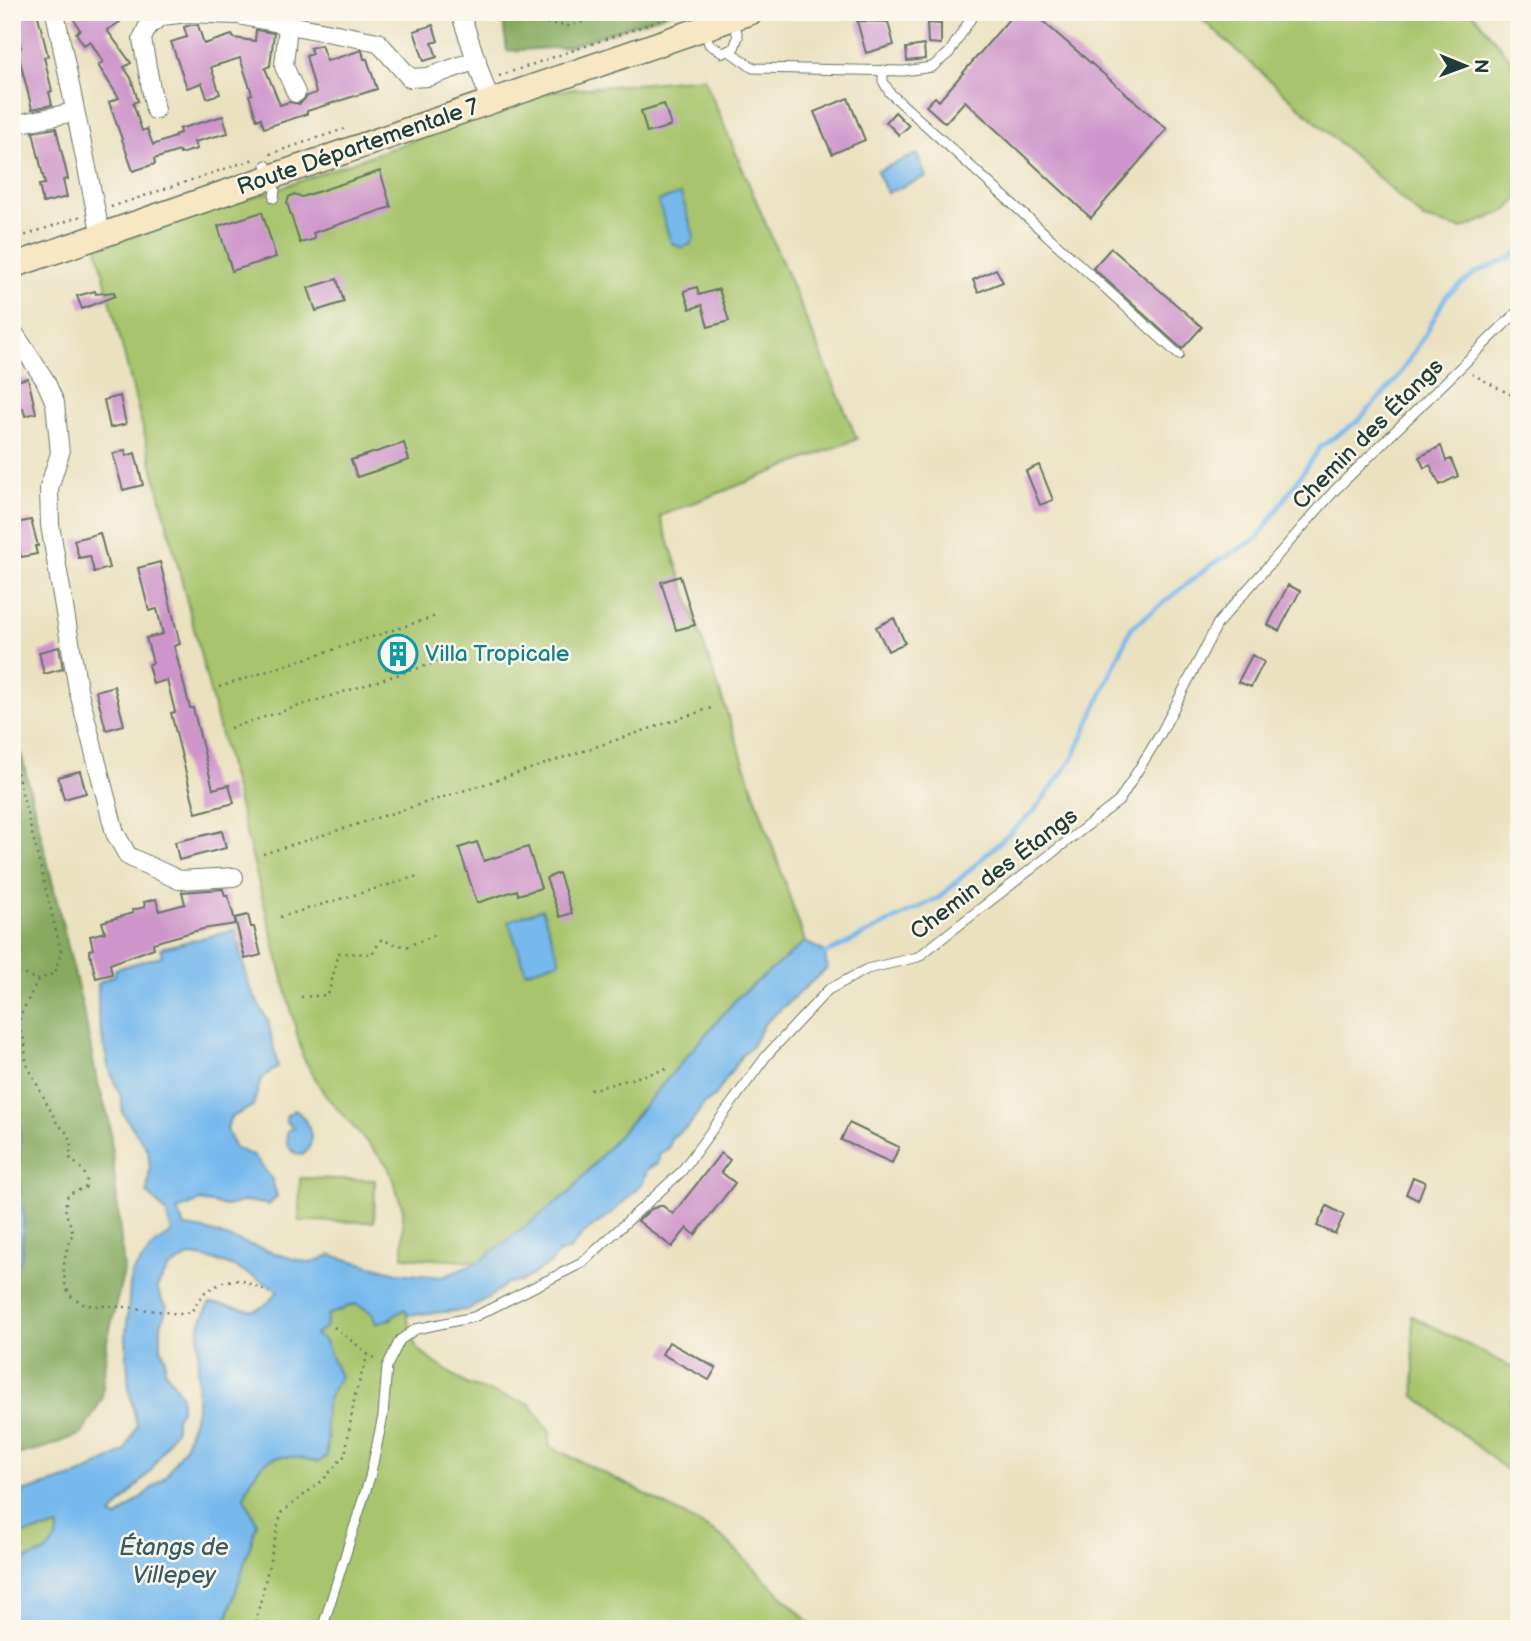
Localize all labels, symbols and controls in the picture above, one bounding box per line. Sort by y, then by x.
north arrow [1430,32,1500,102]
text: N [1469,59,1492,74]
street label: Route Départementale 7 [233,92,483,202]
street label: Chemin des Étangs [1287,353,1449,515]
building icon: Villa Tropicale [377,633,419,675]
place label: Villa Tropicale [425,640,569,668]
street label: Chemin des Étangs [905,802,1083,946]
water label: Étangs de Villepey [119,1532,229,1590]

